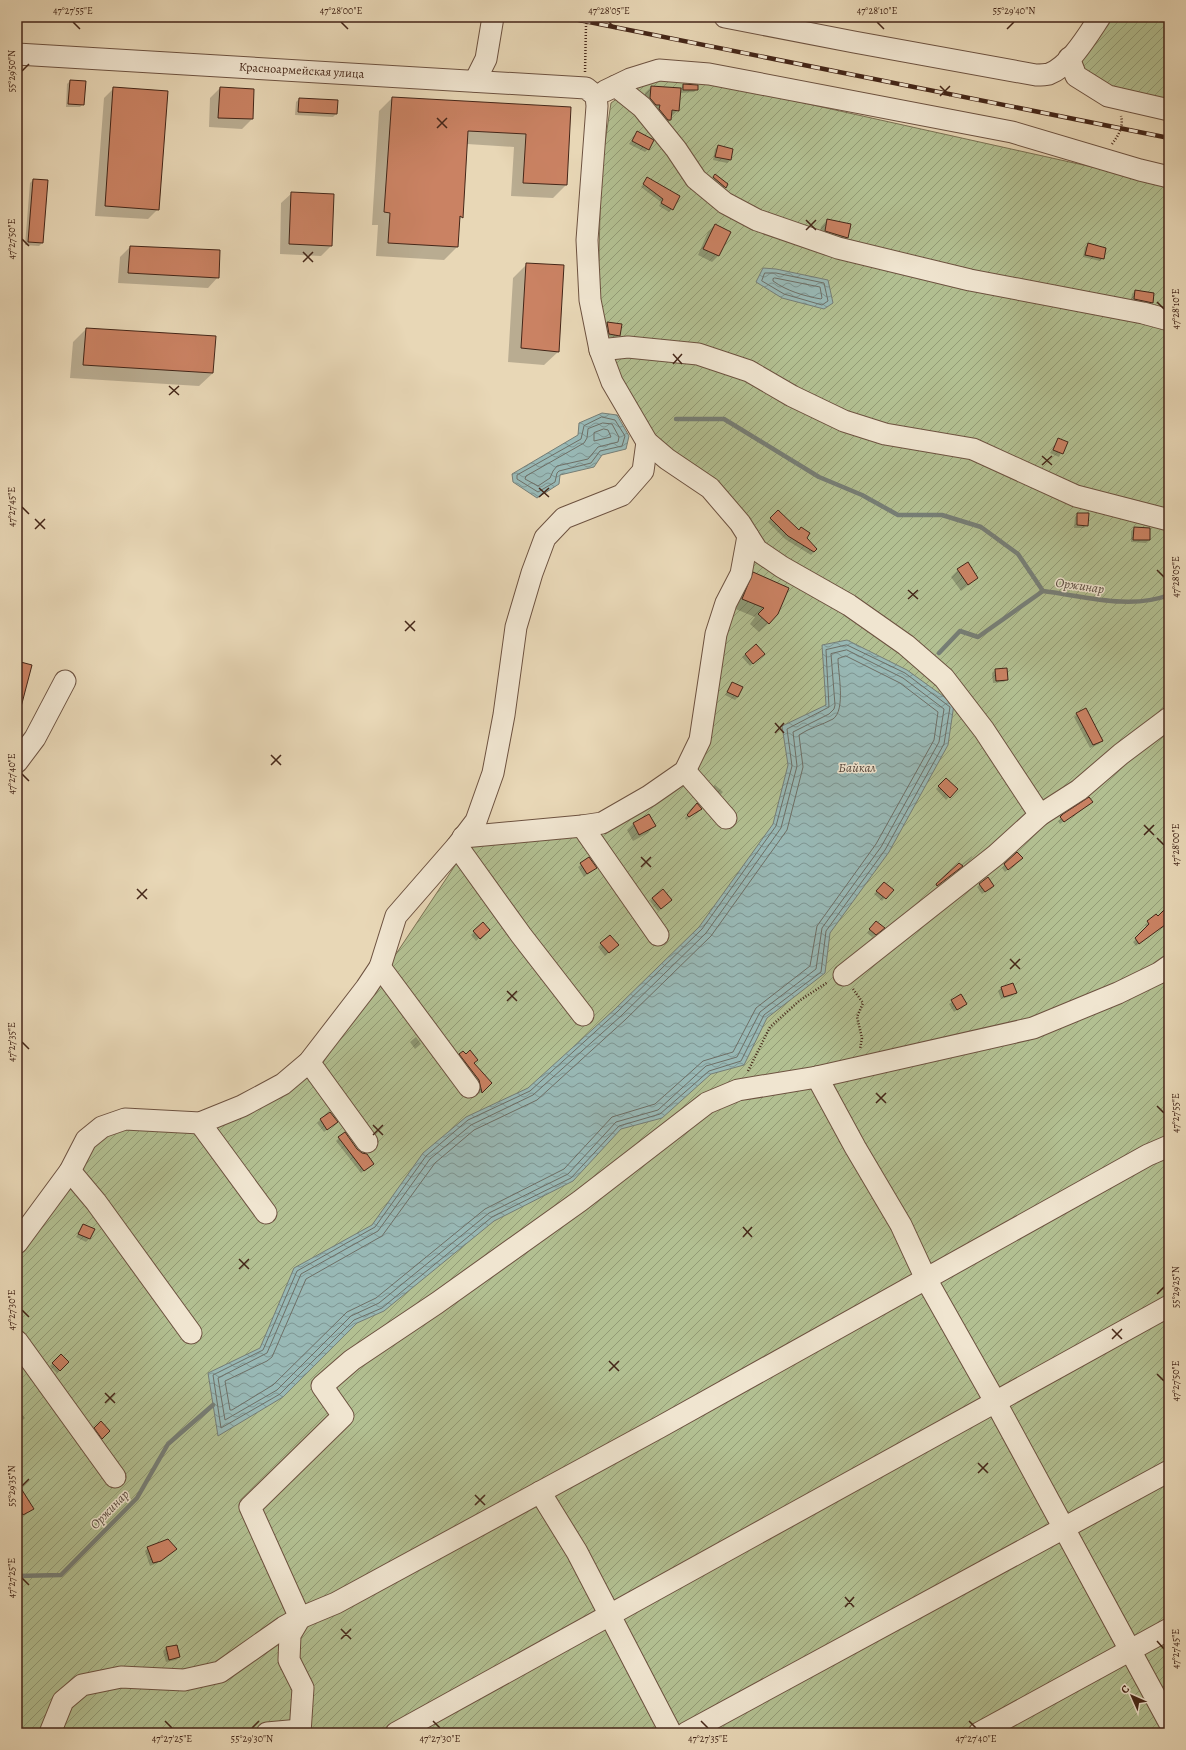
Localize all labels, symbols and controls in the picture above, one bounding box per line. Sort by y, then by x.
text: 47°27'55"E [53,4,93,17]
text: 47°28'00"E [320,4,362,17]
text: 47°28'05"E [588,4,630,17]
text: 47°28'10"E [857,4,897,17]
text: 55°29'40"N [993,4,1035,17]
text: 55°29'50"N [5,50,18,92]
street label: Красноармейская улица [238,59,365,82]
text: 47°27'50"E [5,218,18,259]
text: 47°28'10"E [1169,289,1182,329]
text: 47°27'45"E [5,487,18,527]
text: 47°28'05"E [1169,556,1182,598]
water label: Оржинар [1054,574,1105,597]
text: 47°27'40"E [5,753,18,795]
water label: Байкал [838,759,877,776]
text: 47°28'00"E [1169,824,1182,866]
text: 47°27'35"E [5,1022,18,1062]
text: 47°27'55"E [1169,1093,1182,1133]
text: 55°29'25"N [1169,1266,1182,1308]
text: 47°27'30"E [5,1289,18,1330]
text: 47°27'50"E [1169,1360,1182,1401]
text: 55°29'35"N [5,1465,18,1507]
water label: Оржинар [86,1486,132,1533]
text: 47°27'25"E [5,1558,18,1598]
text: 47°27'45"E [1169,1629,1182,1669]
north arrow [1112,1676,1152,1716]
text: С [1118,1681,1133,1697]
text: 47°27'25"E [152,1732,192,1745]
text: 55°29'30"N [231,1732,273,1745]
text: 47°27'30"E [420,1732,461,1745]
text: 47°27'35"E [688,1732,728,1745]
text: 47°27'40"E [955,1732,997,1745]

